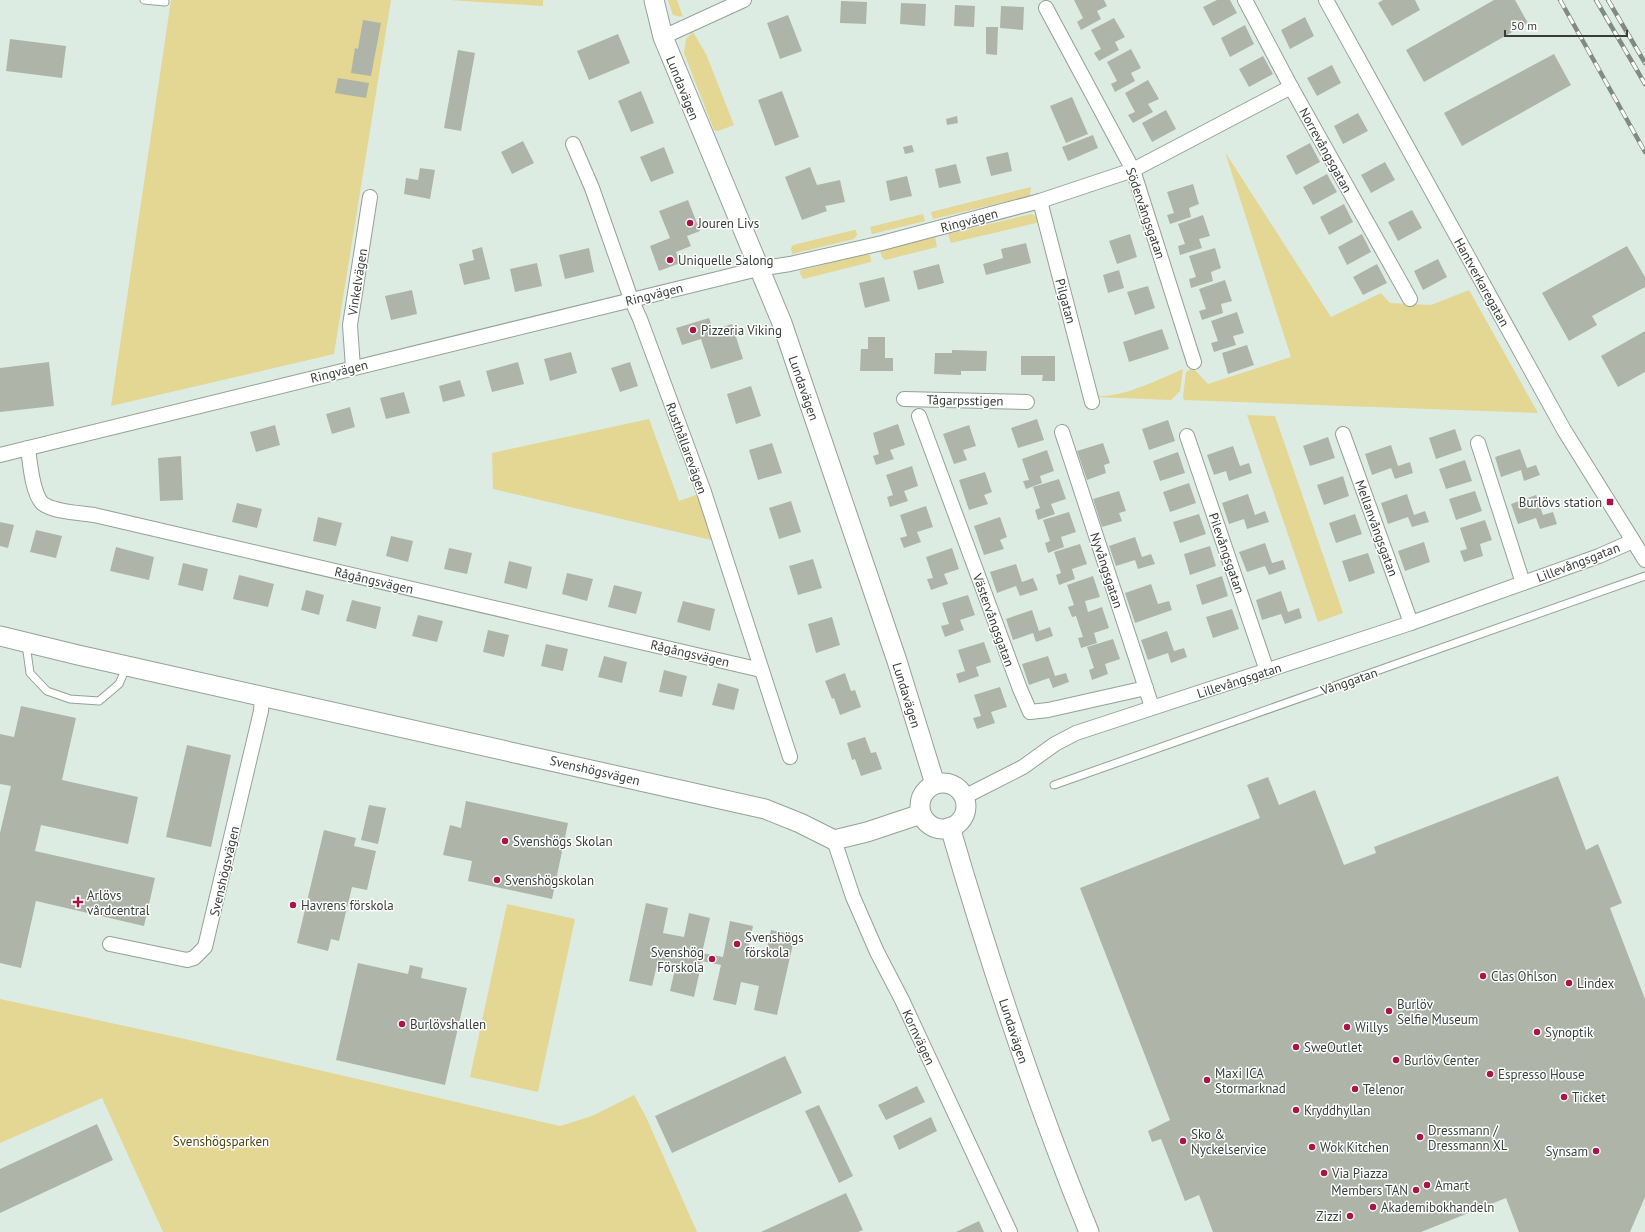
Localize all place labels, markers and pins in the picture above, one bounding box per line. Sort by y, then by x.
place label: Jouren Livs [697,215,759,232]
marker: Jouren Livs [685,218,695,228]
place label: Uniquelle Salong [678,252,774,269]
marker: Uniquelle Salong [665,255,675,265]
place label: Pizzeria Viking [701,322,782,339]
marker: Pizzeria Viking [688,325,698,335]
place label: Burlövs station [1519,494,1602,511]
marker: Burlövs station [1605,497,1615,507]
place label: Svenshögs Skolan [513,833,613,850]
marker: Svenshögs Skolan [500,836,510,846]
place label: Svenshögskolan [505,872,594,889]
marker: Svenshögskolan [492,875,502,885]
place label: Arlövs vårdcentral [87,887,150,919]
marker: Arlövs vårdcentral [72,896,84,908]
place label: Havrens förskola [301,897,394,914]
marker: Havrens förskola [288,900,298,910]
place label: Svenshögs förskola [745,929,804,961]
marker: Svenshögs förskola [732,939,742,949]
place label: Svenshög Förskola [651,944,704,976]
marker: Svenshög Förskola [707,954,717,964]
place label: Clas Ohlson [1491,968,1557,985]
marker: Clas Ohlson [1478,971,1488,981]
place label: Lindex [1577,975,1615,992]
marker: Lindex [1564,978,1574,988]
place label: Burlöv Selfie Museum [1397,996,1478,1028]
marker: Burlöv Selfie Museum [1384,1006,1394,1016]
place label: Burlövshallen [410,1016,486,1033]
marker: Burlövshallen [397,1019,407,1029]
place label: Willys [1355,1019,1388,1036]
marker: Willys [1342,1022,1352,1032]
place label: Synoptik [1545,1024,1594,1041]
marker: Synoptik [1532,1027,1542,1037]
place label: SweOutlet [1304,1039,1363,1056]
marker: SweOutlet [1291,1042,1301,1052]
place label: Burlöv Center [1404,1052,1479,1069]
marker: Burlöv Center [1391,1055,1401,1065]
place label: Maxi ICA Stormarknad [1215,1065,1286,1097]
place label: Espresso House [1498,1066,1585,1083]
marker: Espresso House [1485,1069,1495,1079]
marker: Maxi ICA Stormarknad [1202,1075,1212,1085]
place label: Telenor [1363,1081,1405,1098]
marker: Telenor [1350,1084,1360,1094]
place label: Ticket [1572,1089,1606,1106]
marker: Ticket [1559,1092,1569,1102]
place label: Kryddhyllan [1304,1102,1370,1119]
marker: Kryddhyllan [1291,1105,1301,1115]
place label: Dressmann / Dressmann XL [1428,1122,1508,1154]
place label: Sko & Nyckelservice [1191,1126,1266,1158]
marker: Dressmann / Dressmann XL [1415,1132,1425,1142]
marker: Sko & Nyckelservice [1178,1136,1188,1146]
place label: Wok Kitchen [1320,1139,1389,1156]
marker: Wok Kitchen [1307,1142,1317,1152]
place label: Synsam [1545,1143,1588,1160]
marker: Synsam [1591,1146,1601,1156]
place label: Via Piazza [1331,1165,1388,1182]
marker: Via Piazza [1319,1168,1329,1178]
place label: Amart [1435,1177,1469,1194]
marker: Amart [1422,1180,1432,1190]
place label: Members TAN [1331,1182,1408,1199]
marker: Members TAN [1411,1185,1421,1195]
place label: Akademibokhandeln [1381,1199,1494,1216]
marker: Akademibokhandeln [1368,1202,1378,1212]
place label: Zizzi [1316,1208,1342,1225]
marker: Zizzi [1345,1211,1355,1221]

